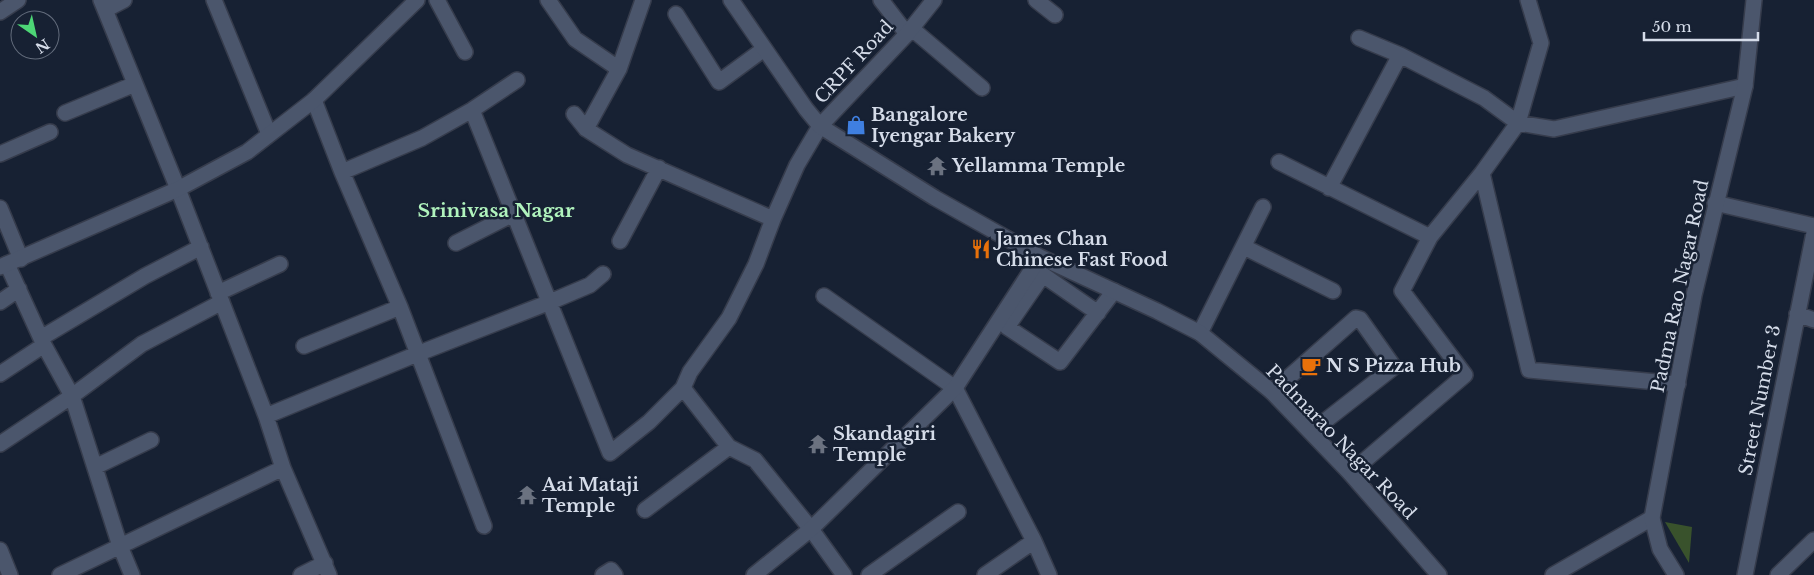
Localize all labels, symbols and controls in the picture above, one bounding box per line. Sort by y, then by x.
north arrow [10,10,60,60]
scale bar [1644,10,1758,42]
street label: CRPF Road [810,16,898,108]
text: 50 m [1652,17,1692,36]
text: N [32,35,53,57]
place label: Bangalore Iyengar Bakery [871,104,1015,147]
shop icon: Bangalore Iyengar Bakery [845,114,867,136]
temple icon: Yellamma Temple [926,155,948,177]
place label: Yellamma Temple [951,155,1125,177]
street label: Padma Rao Nagar Road [1647,178,1713,394]
district label: Srinivasa Nagar [418,199,575,222]
place label: James Chan Chinese Fast Food [992,228,1168,271]
restaurant icon: James Chan Chinese Fast Food [970,238,992,260]
street label: Street Number 3 [1735,323,1785,477]
cafe icon: N S Pizza Hub [1300,355,1322,377]
place label: N S Pizza Hub [1326,355,1461,377]
street label: Padmarao Nagar Road [1261,360,1421,524]
place label: Skandagiri Temple [833,423,937,466]
temple icon: Skandagiri Temple [807,433,829,455]
place label: Aai Mataji Temple [541,474,639,517]
temple icon: Aai Mataji Temple [516,484,538,506]

